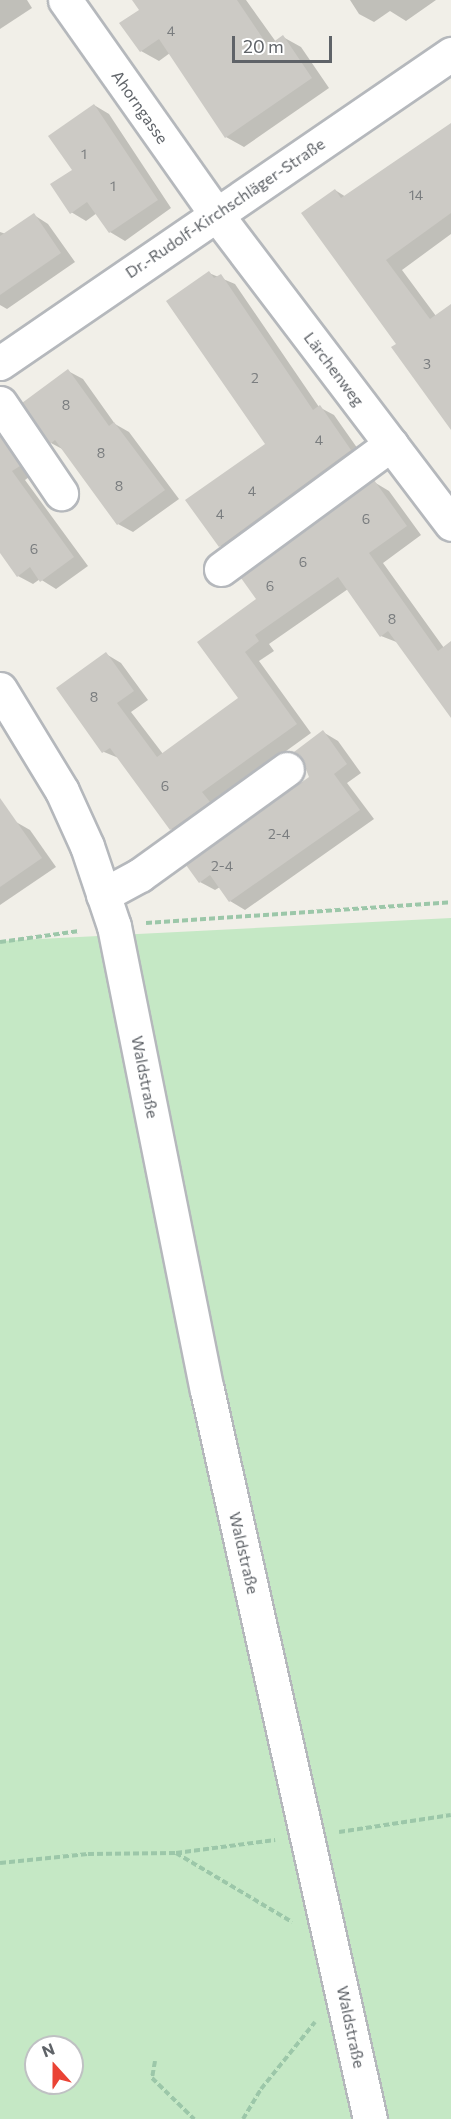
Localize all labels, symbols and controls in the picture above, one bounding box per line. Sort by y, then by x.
house number: 4 [167,23,175,39]
scale bar [235,24,336,62]
text: 20 m [243,35,284,57]
street label: Ahorngasse [108,67,172,147]
street label: Dr.-Rudolf-Kirchschläger-Straße [122,134,328,282]
house number: 1 [81,146,87,162]
house number: 1 [110,178,116,194]
house number: 14 [409,187,423,203]
street label: Lärchenweg [300,328,368,410]
house number: 3 [423,356,431,372]
house number: 2 [251,370,259,386]
house number: 8 [62,397,70,413]
house number: 4 [315,432,323,448]
house number: 8 [97,445,105,461]
house number: 8 [115,478,123,494]
house number: 4 [248,483,256,499]
house number: 4 [216,506,224,522]
house number: 6 [362,511,370,527]
house number: 6 [30,541,38,557]
house number: 6 [299,554,307,570]
house number: 6 [266,578,274,594]
house number: 8 [388,611,396,627]
house number: 8 [90,689,98,705]
house number: 6 [161,778,169,794]
house number: 2-4 [268,826,290,842]
house number: 2-4 [211,858,233,874]
street label: Waldstraße [128,1034,162,1120]
street label: Waldstraße [225,1510,263,1596]
street label: Waldstraße [333,1984,369,2070]
north arrow [24,2035,84,2095]
text: N [39,2039,57,2061]

